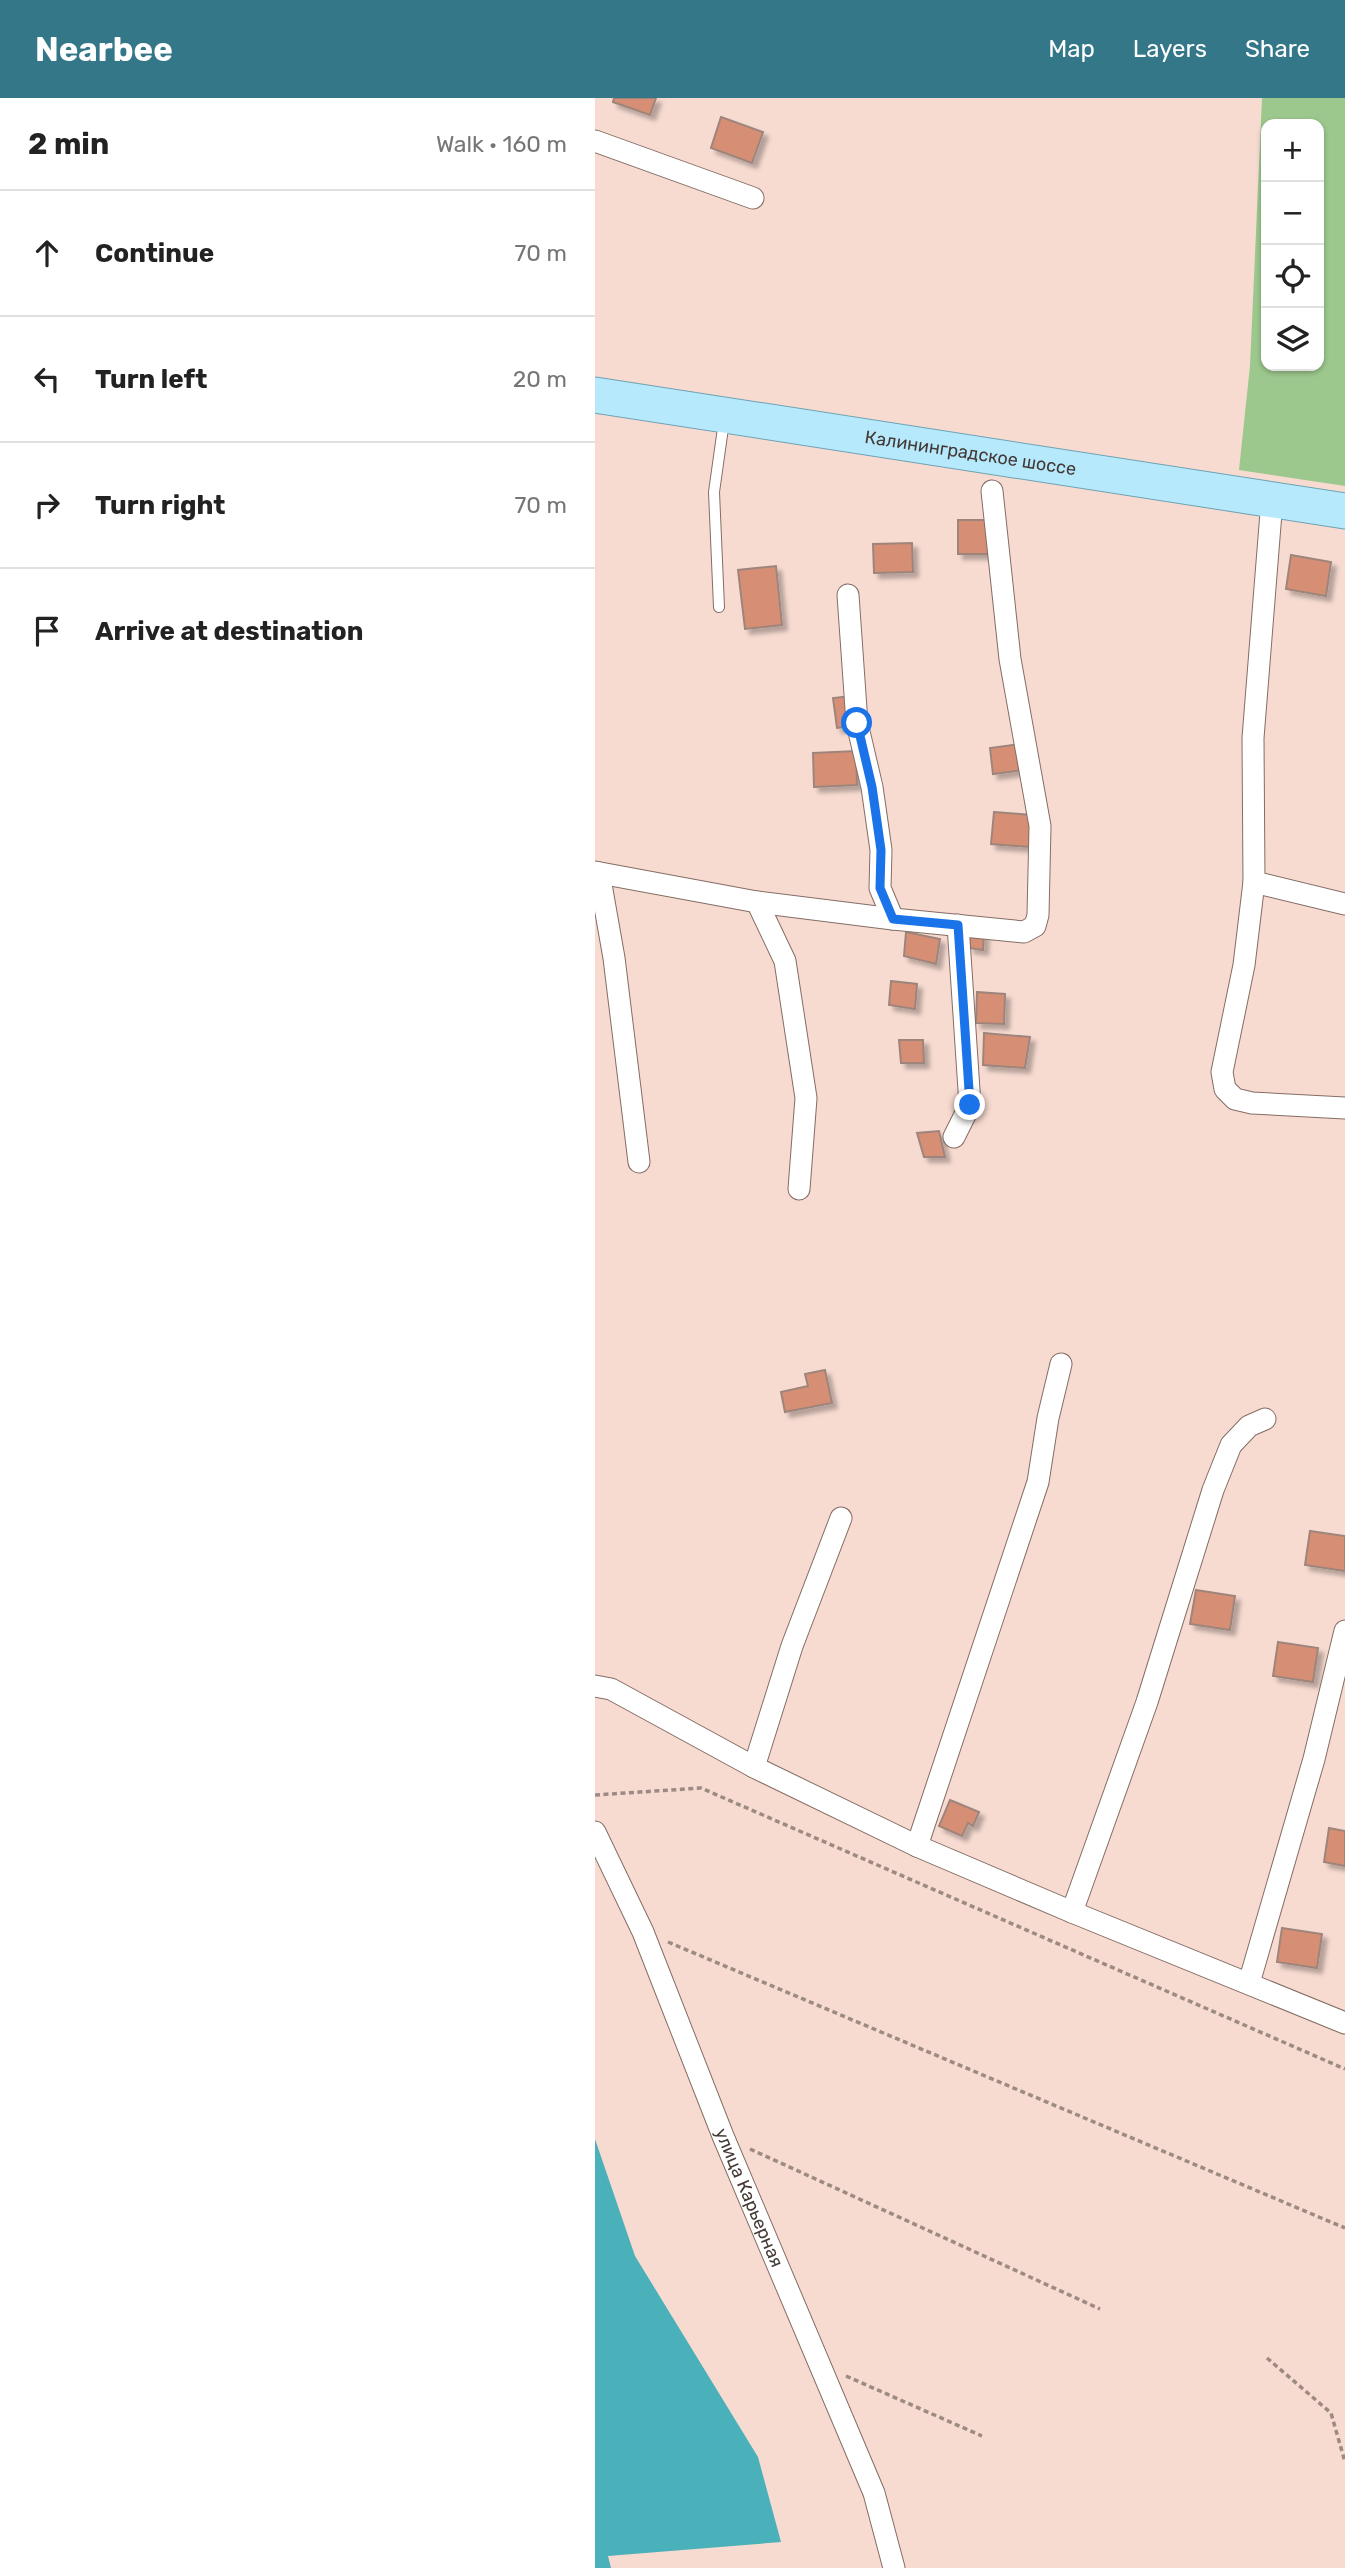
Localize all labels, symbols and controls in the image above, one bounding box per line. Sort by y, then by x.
text: Nearbee [35,30,173,69]
text: Map [1048,35,1095,63]
text: Layers [1133,35,1207,63]
text: Share [1245,35,1310,63]
map controls [1261,119,1324,371]
button: + [1261,119,1324,182]
text: 2 min [28,126,109,162]
text: Walk · 160 m [436,130,567,158]
button: − [1261,182,1324,245]
icon: ahead [28,234,66,272]
text: Continue [95,238,214,269]
text: 70 m [515,239,567,267]
button: locate [1261,245,1324,308]
button: layers [1261,308,1324,371]
icon: left [28,360,66,398]
text: Turn left [95,364,207,395]
text: 20 m [513,365,567,393]
street label: Калининградское шоссе [863,426,1078,480]
icon: right [28,486,66,524]
text: Turn right [95,490,225,521]
text: 70 m [515,491,567,519]
icon: arrive [28,612,66,650]
text: Arrive at destination [95,616,363,647]
route start [841,707,872,738]
route end [954,1089,985,1120]
street label: улица Карьерная [710,2125,788,2271]

